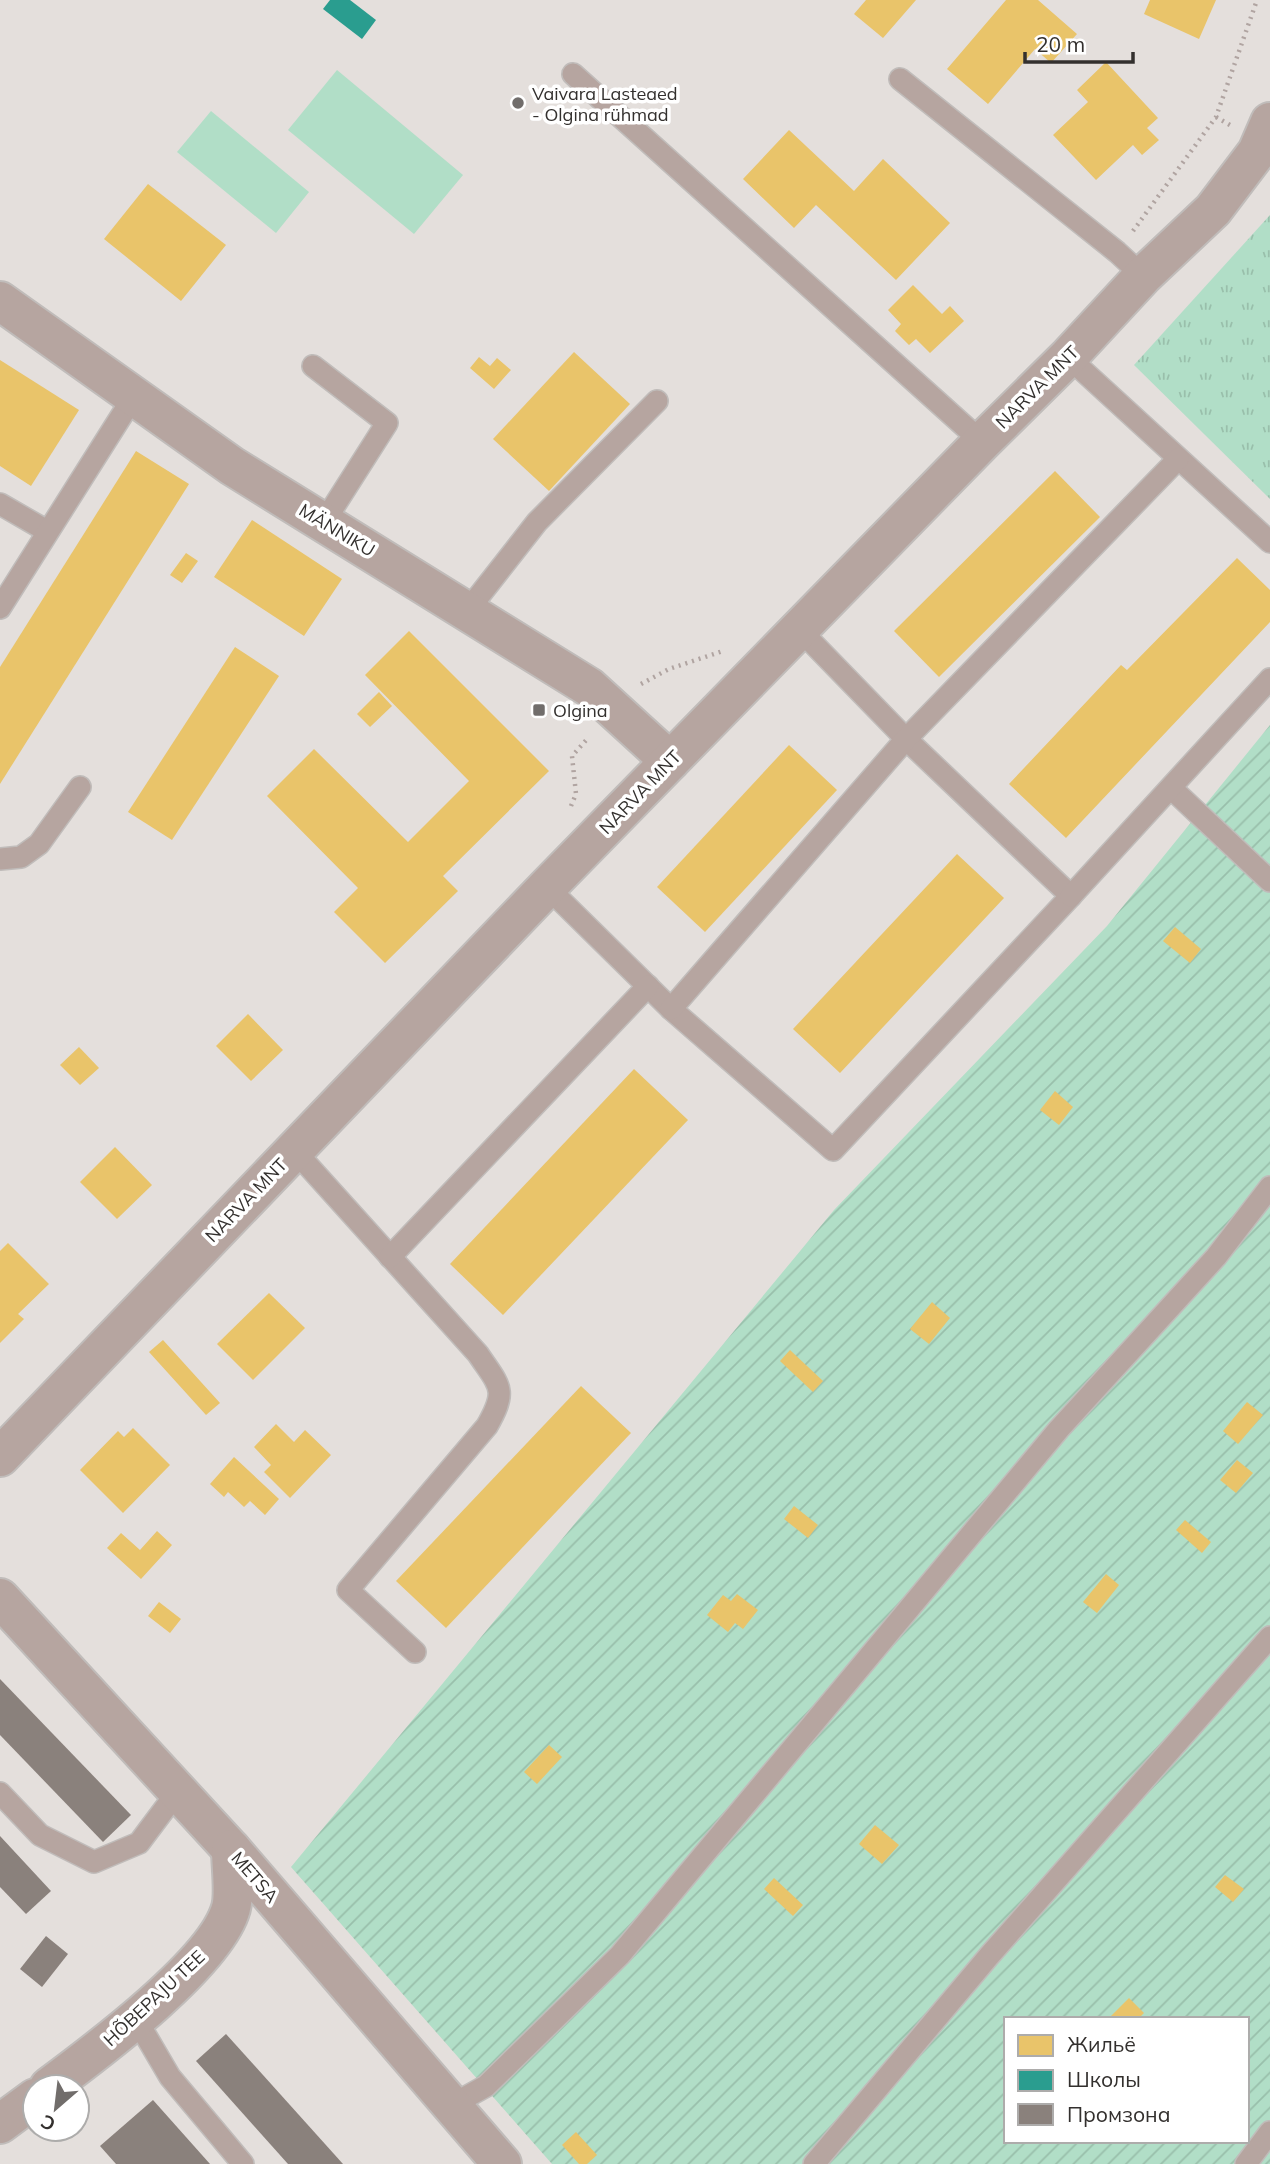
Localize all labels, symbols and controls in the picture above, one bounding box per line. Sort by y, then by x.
scale bar [1025,21,1134,65]
text: 20 m [1036,31,1085,57]
place label: Vaivara Lasteaed - Olgina rühmad [532,82,678,126]
marker: Vaivara Lasteaed - Olgina rühmad [510,95,526,111]
street label: NARVA MNT [991,341,1083,433]
street label: MÄNNIKU [295,498,379,562]
place label: Olgina [553,699,608,722]
marker: Olgina [531,702,547,718]
street label: NARVA MNT [594,745,686,839]
street label: NARVA MNT [200,1153,292,1247]
street label: METSA [226,1847,284,1907]
street label: HÕBEPAJU TEE [98,1945,210,2051]
legend [1004,2017,1249,2143]
text: Жильё [1067,2031,1136,2057]
text: Школы [1067,2066,1141,2092]
north arrow [21,2073,91,2143]
text: Промзона [1067,2101,1170,2127]
text: С [37,2109,59,2137]

